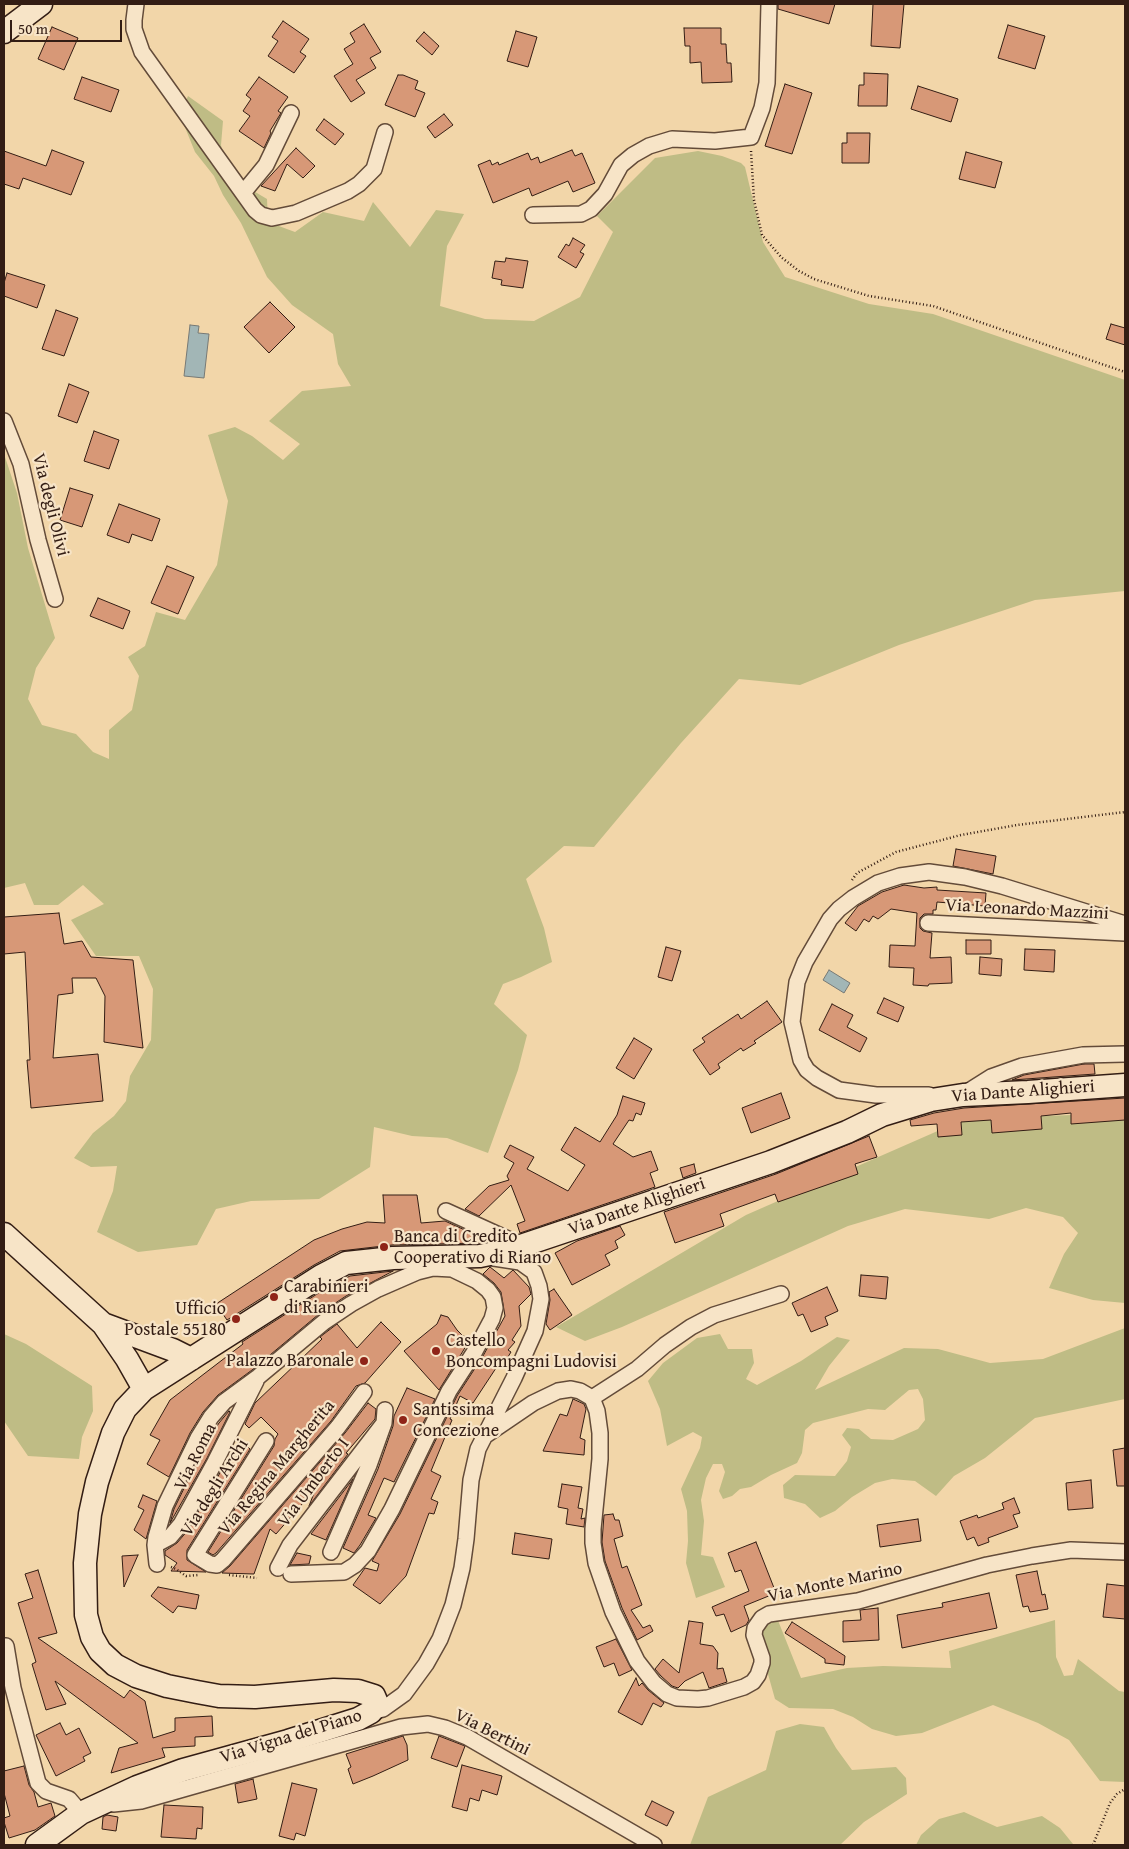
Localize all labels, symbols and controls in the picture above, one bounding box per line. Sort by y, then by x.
scale bar [12,10,125,42]
text: 50 m [18,18,48,39]
street label: Via degli Olivi [27,451,73,559]
street label: Via Leonardo Mazzini [945,895,1109,925]
street label: Via Dante Alighieri [951,1076,1095,1108]
street label: Via Dante Alighieri [566,1173,708,1241]
place label: Banca di Credito Cooperativo di Riano [394,1226,551,1268]
marker: Banca di Credito Cooperativo di Riano [378,1241,390,1253]
place label: Carabinieri di Riano [284,1276,368,1318]
marker: Carabinieri di Riano [268,1291,280,1303]
place label: Ufficio Postale 55180 [124,1298,226,1340]
marker: Ufficio Postale 55180 [230,1313,242,1325]
place label: Castello Boncompagni Ludovisi [446,1330,617,1372]
marker: Castello Boncompagni Ludovisi [430,1345,442,1357]
place label: Palazzo Baronale [226,1350,354,1372]
marker: Palazzo Baronale [358,1355,370,1367]
street label: Via Regina Margherita [214,1396,340,1540]
place label: Santissima Concezione [413,1399,499,1442]
marker: Santissima Concezione [397,1414,409,1426]
street label: Via Roma [170,1420,222,1494]
street label: Via Umberto I [273,1434,355,1532]
street label: Via degli Archi [176,1435,254,1541]
street label: Via Monte Marino [766,1558,904,1608]
street label: Via Vigna del Piano [217,1705,365,1769]
street label: Via Bertini [451,1705,533,1761]

